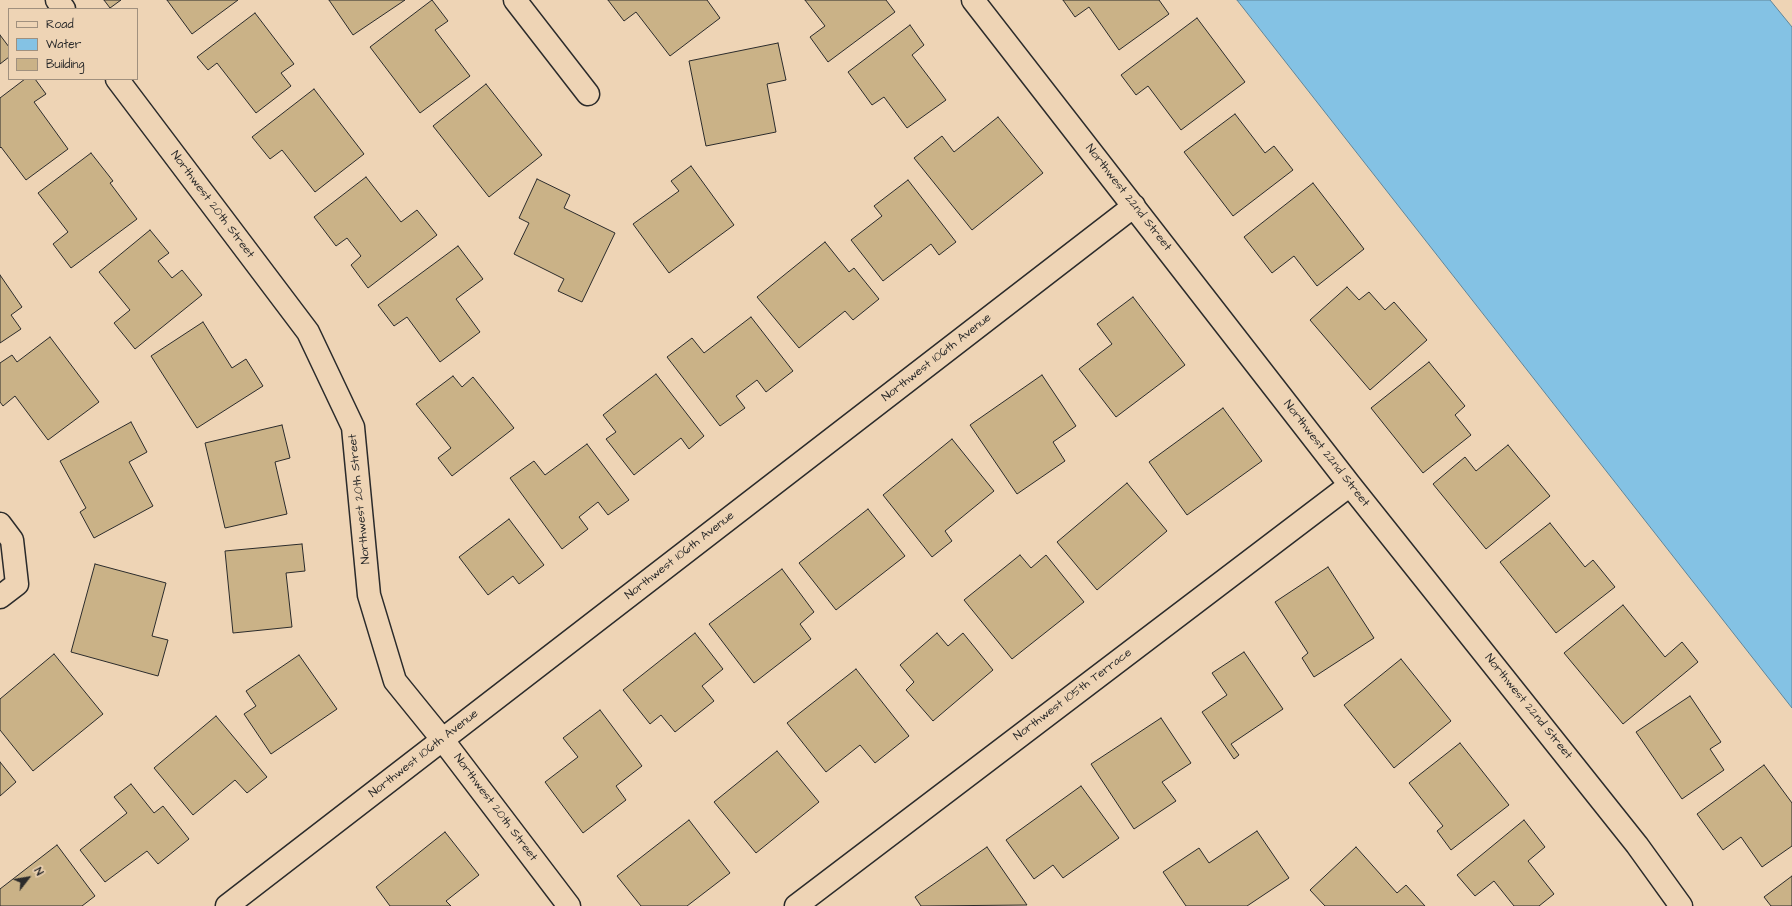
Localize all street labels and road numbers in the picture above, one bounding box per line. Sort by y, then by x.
street label: Northwest 22nd Street [1082,142,1174,254]
street label: Northwest 20th Street [167,149,257,261]
street label: Northwest 106th Avenue [879,311,995,405]
street label: Northwest 22nd Street [1280,398,1372,510]
street label: Northwest 20th Street [346,433,374,565]
street label: Northwest 106th Avenue [622,509,738,603]
street label: Northwest 105th Terrace [1011,646,1135,744]
street label: Northwest 22nd Street [1481,651,1575,763]
street label: Northwest 106th Avenue [366,707,482,801]
street label: Northwest 20th Street [450,752,540,864]

